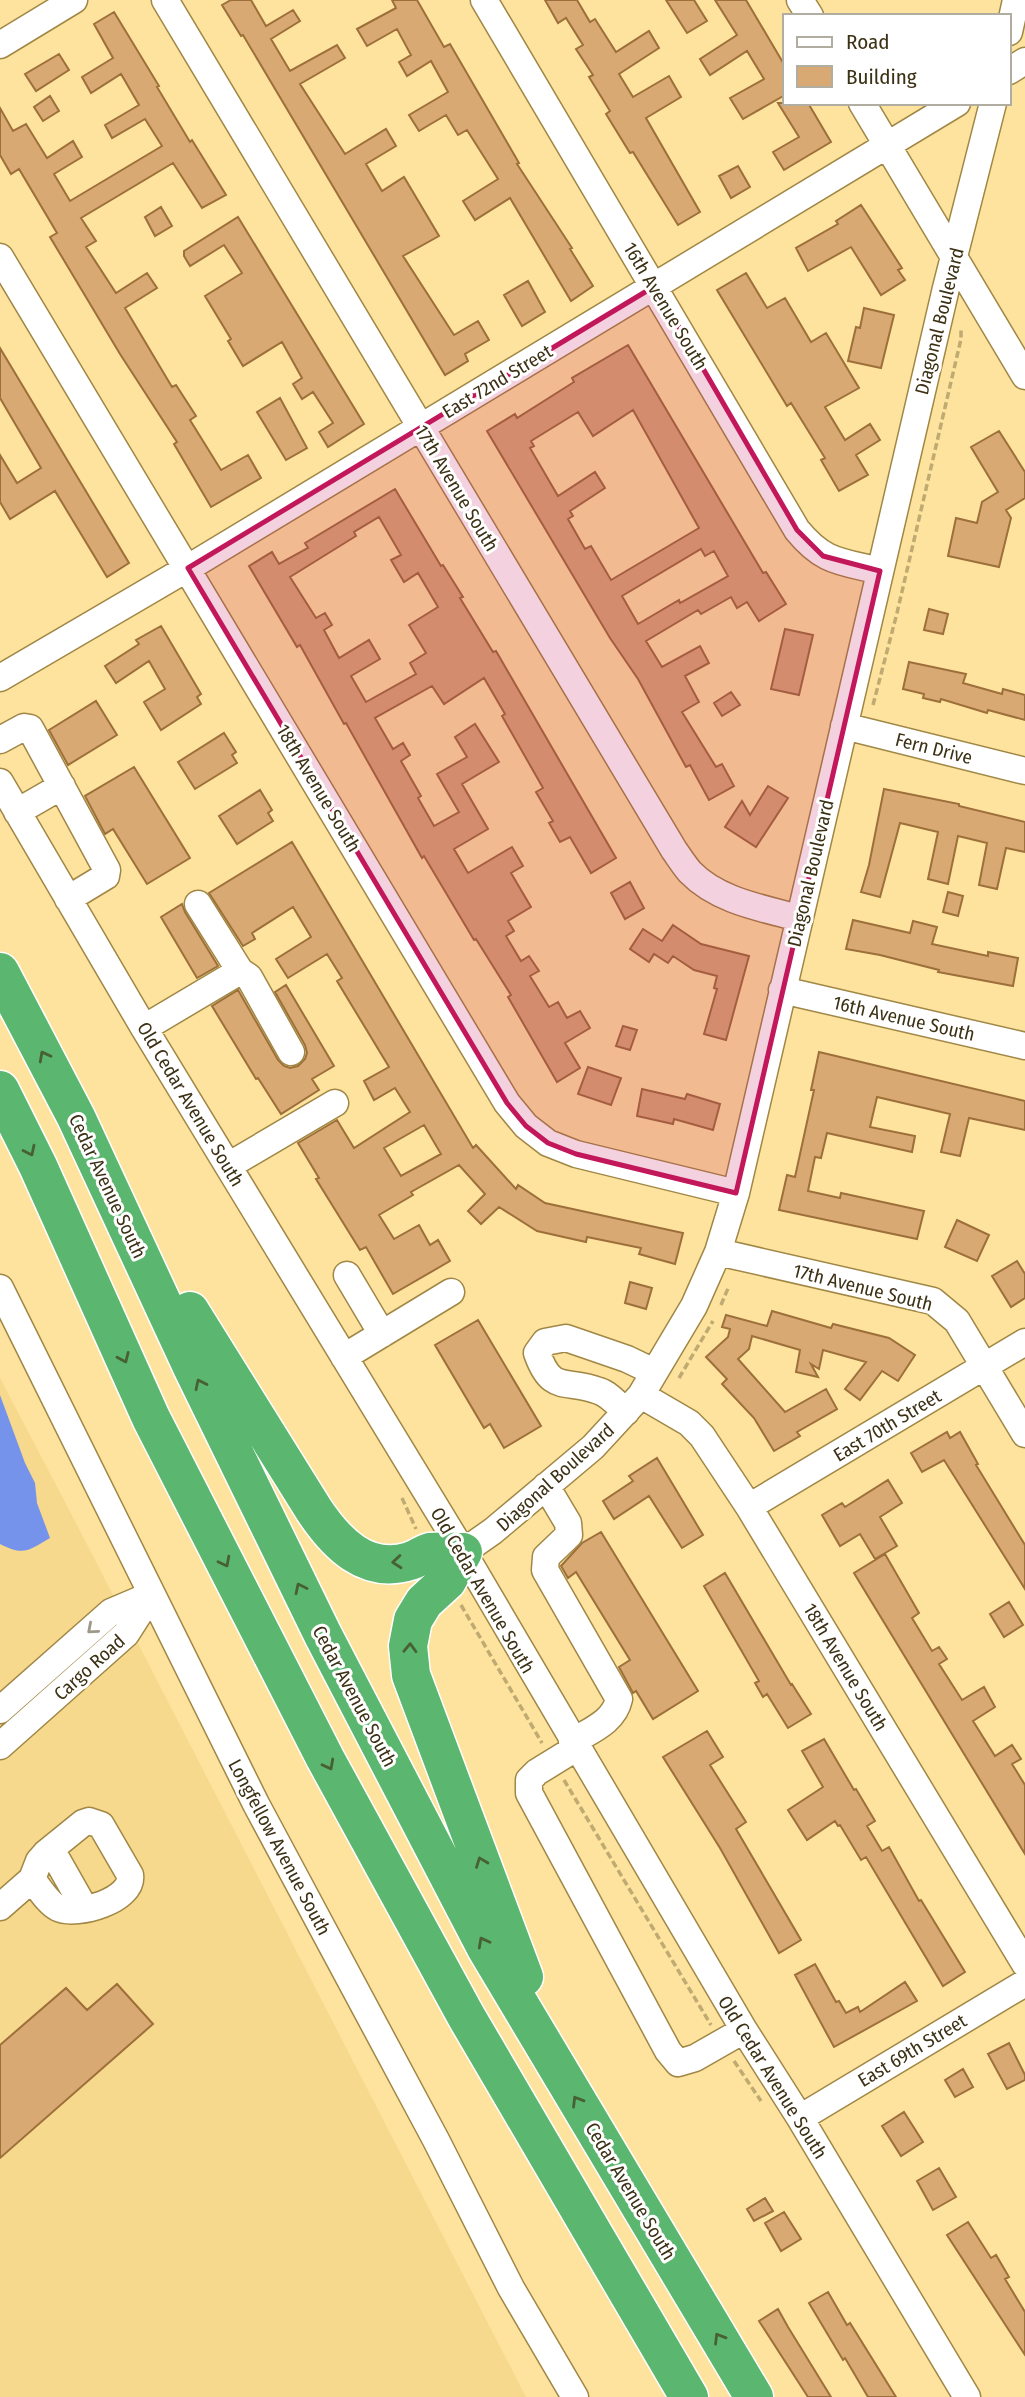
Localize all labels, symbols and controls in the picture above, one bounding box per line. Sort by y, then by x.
legend [783,14,1011,105]
text: Road [846,29,890,55]
text: Building [846,64,917,90]
street label: 16th Avenue South [618,238,713,374]
street label: Diagonal Boulevard [910,245,969,397]
street label: East 72nd Street [438,339,557,423]
street label: 17th Avenue South [410,421,503,555]
street label: 18th Avenue South [271,720,366,856]
street label: Fern Drive [893,728,975,769]
street label: Diagonal Boulevard [782,797,839,949]
street label: 16th Avenue South [831,991,977,1046]
street label: Old Cedar Avenue South [132,1018,249,1191]
one-way arrow [39,1051,53,1063]
street label: Cedar Avenue South [64,1110,151,1262]
one-way arrow [22,1144,36,1156]
street label: 17th Avenue South [791,1259,935,1316]
one-way arrow [116,1351,130,1363]
one-way arrow [194,1379,208,1391]
street label: East 70th Street [829,1384,946,1467]
street label: Diagonal Boulevard [492,1418,619,1536]
street label: Old Cedar Avenue South [426,1503,540,1677]
one-way arrow [217,1555,231,1567]
one-way arrow [391,1555,403,1570]
one-way arrow [294,1583,308,1595]
street label: 18th Avenue South [798,1599,893,1735]
one-way arrow [87,1621,100,1633]
street label: Cedar Avenue South [308,1622,401,1771]
street label: Cargo Road [49,1630,130,1705]
one-way arrow [402,1642,417,1653]
street label: Longfellow Avenue South [223,1755,336,1939]
one-way arrow [321,1757,334,1770]
one-way arrow [475,1857,489,1869]
one-way arrow [478,1937,491,1950]
street label: Old Cedar Avenue South [713,1991,832,2163]
street label: East 69th Street [854,2009,971,2092]
one-way arrow [573,2095,586,2108]
street label: Cedar Avenue South [580,2118,681,2264]
one-way arrow [714,2333,727,2346]

